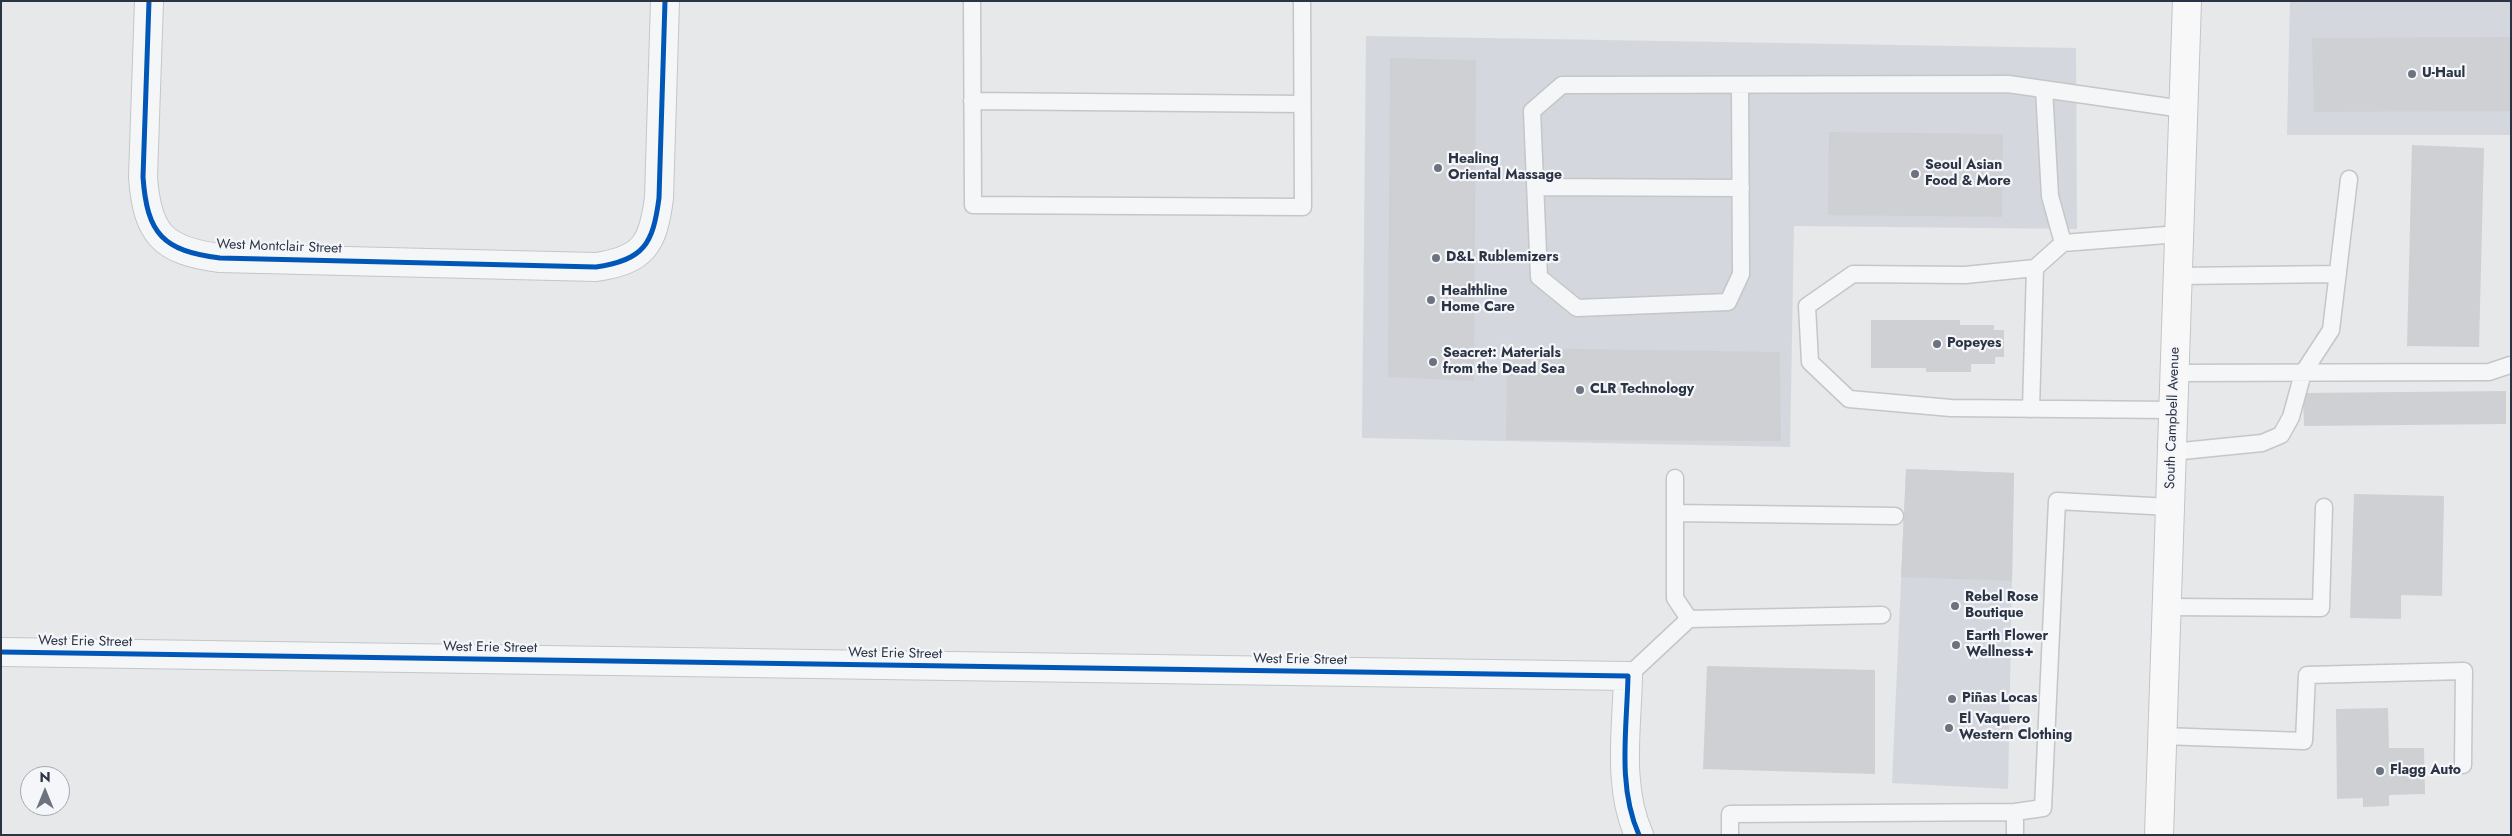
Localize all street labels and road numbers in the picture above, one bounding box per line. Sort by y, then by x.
street label: West Montclair Street [216,236,342,258]
street label: South Campbell Avenue [2162,347,2184,489]
street label: West Erie Street [38,633,132,651]
street label: West Erie Street [443,639,537,657]
street label: West Erie Street [848,645,942,663]
street label: West Erie Street [1253,651,1347,669]

